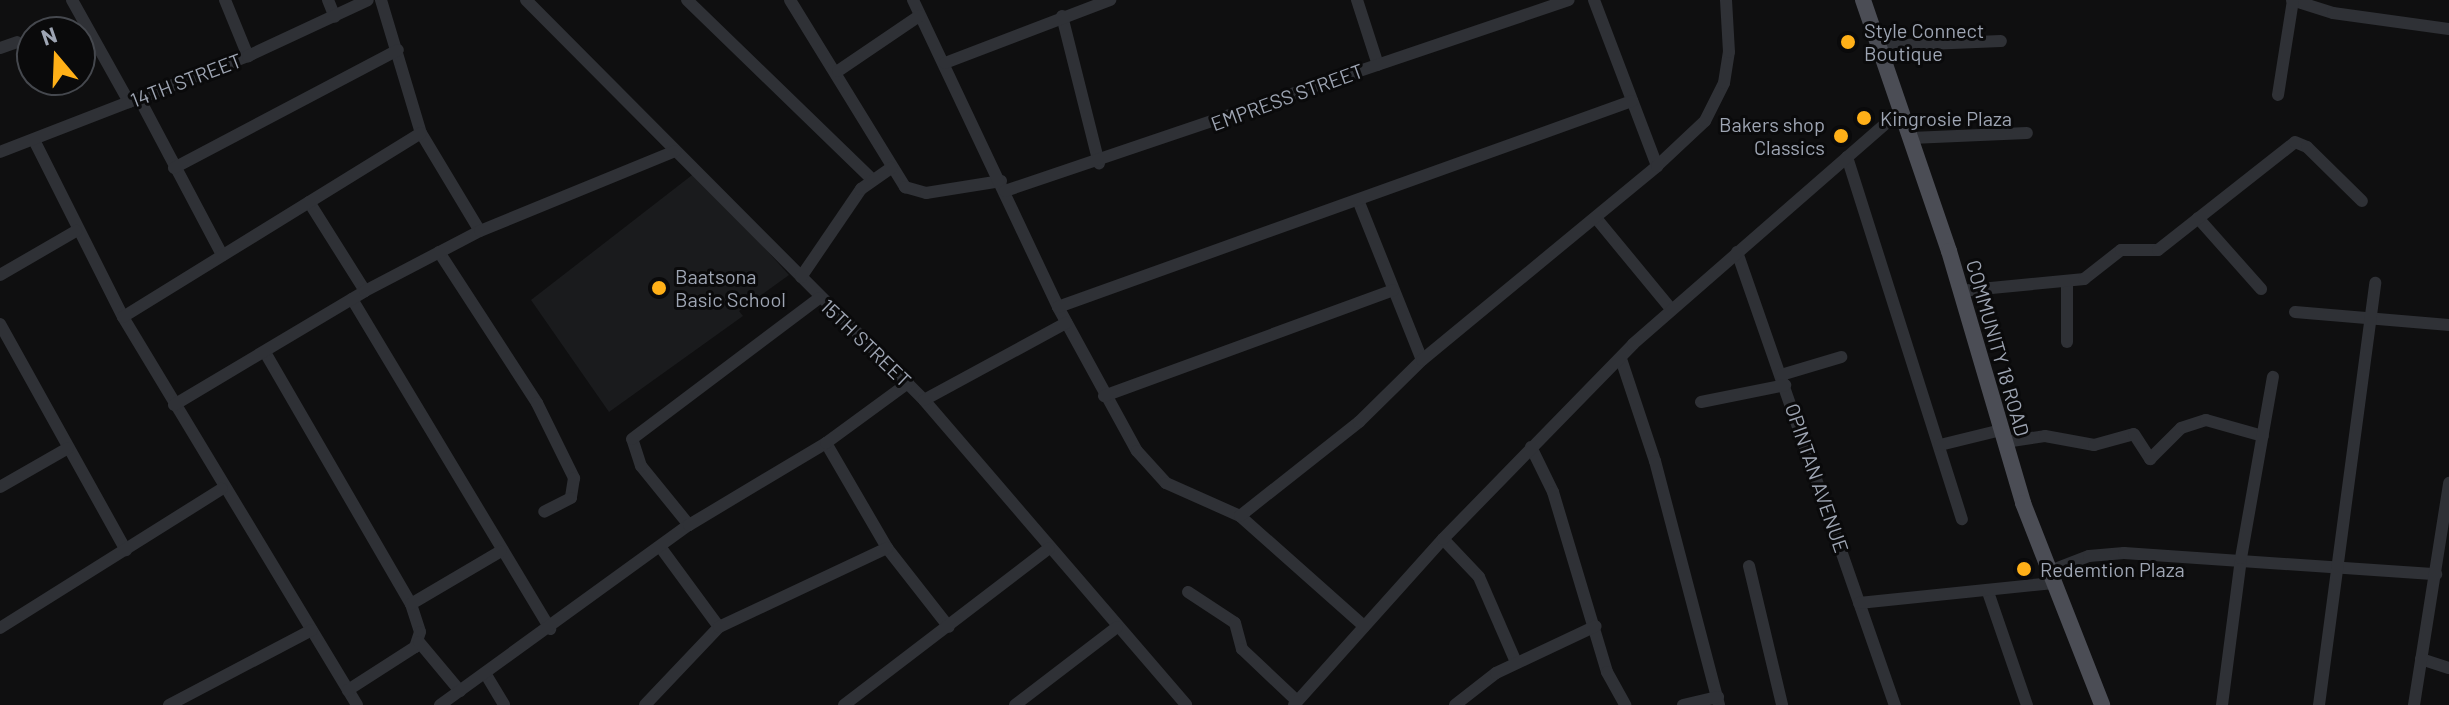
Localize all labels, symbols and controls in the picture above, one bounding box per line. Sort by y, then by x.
north arrow [16,16,96,96]
place label: Style Connect Boutique [1864,18,1984,65]
text: N [38,21,60,50]
marker: Style Connect Boutique [1839,33,1857,51]
street label: 14TH STREET [127,48,245,112]
street label: EMPRESS STREET [1208,58,1366,136]
place label: Kingrosie Plaza [1880,106,2012,130]
marker: Kingrosie Plaza [1855,109,1873,127]
place label: Bakers shop Classics [1719,112,1825,159]
marker: Bakers shop Classics [1832,127,1850,145]
street label: COMMUNITY 18 ROAD [1961,257,2035,439]
place label: Baatsona Basic School [675,264,786,311]
marker: Baatsona Basic School [650,279,668,297]
street label: 15TH STREET [816,294,916,392]
street label: OPINTAN AVENUE [1780,400,1854,556]
place label: Redemtion Plaza [2040,557,2185,581]
marker: Redemtion Plaza [2015,560,2033,578]

